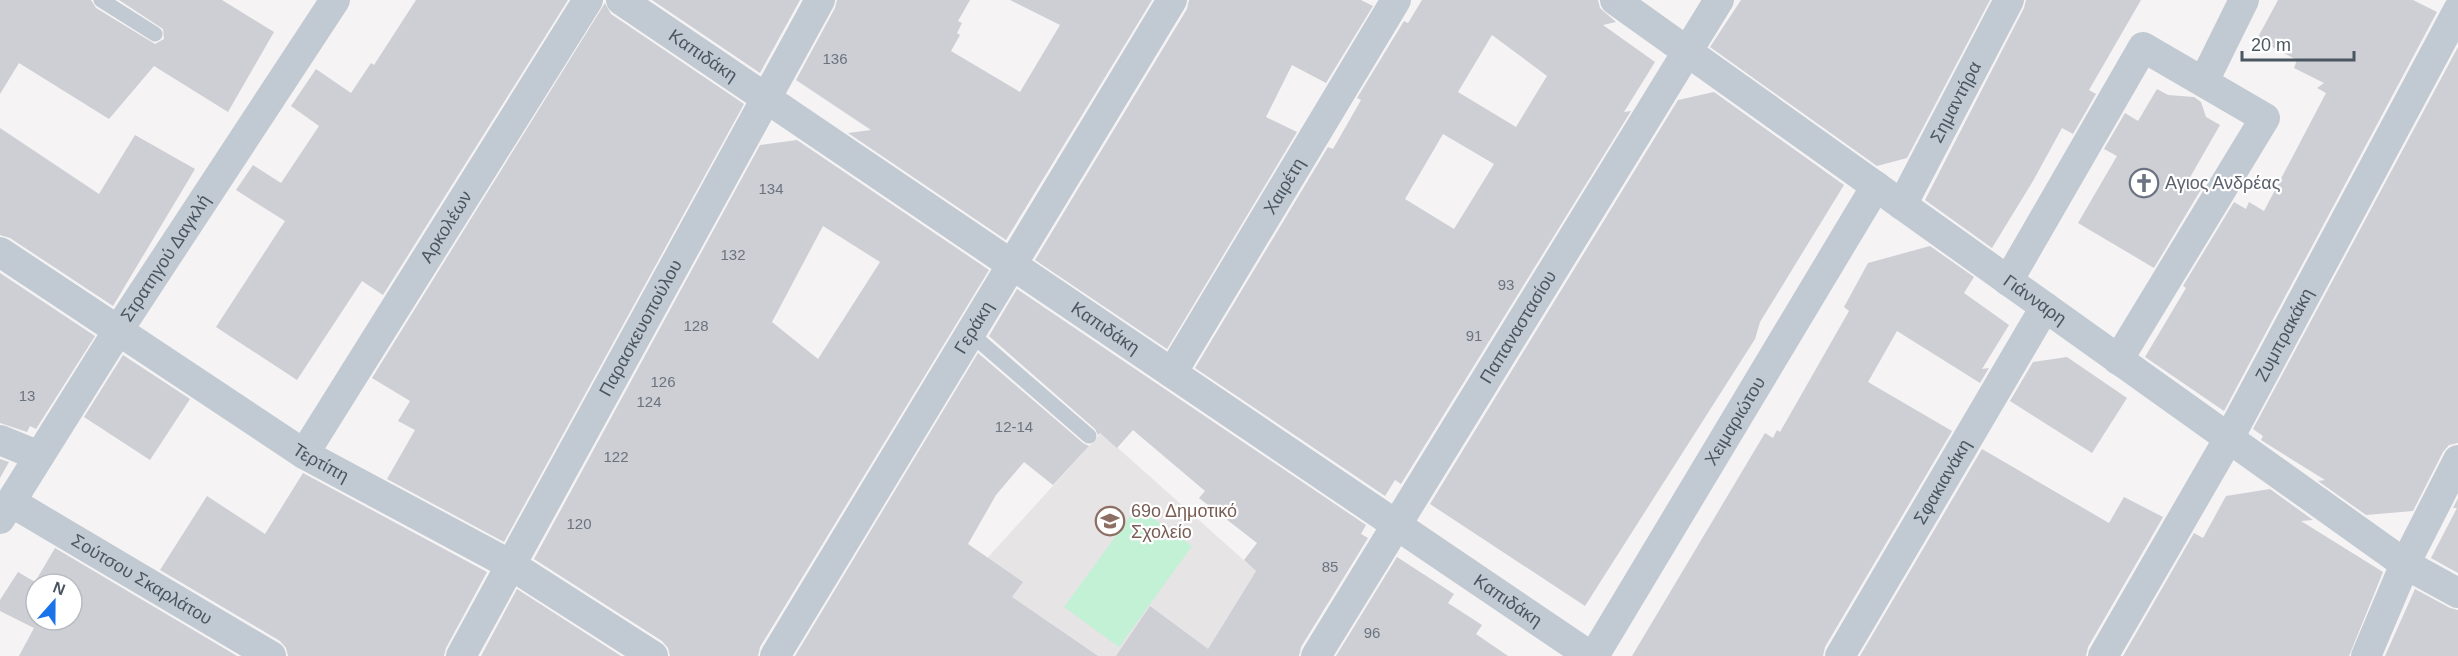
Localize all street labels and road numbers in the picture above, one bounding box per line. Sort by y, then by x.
street label: Καπιδάκη [665,25,741,86]
street label: Σημαντήρα [1926,58,1985,146]
street label: Χαιρέτη [1260,154,1309,218]
street label: Αρκολέων [416,187,476,266]
street label: Στρατηγού Δαγκλή [117,191,214,325]
street label: Παρασκευοπούλου [595,256,686,400]
street label: Παπαναστασίου [1476,267,1560,387]
street label: Γιάνναρη [2000,271,2070,329]
street label: Ζυμπρακάκη [2251,285,2317,385]
street label: Γεράκη [950,298,997,357]
street label: Καπιδάκη [1067,298,1143,358]
street label: Χειμαριώτου [1701,373,1769,469]
street label: Σφακιανάκη [1910,436,1975,528]
street label: Τερτίπη [289,439,352,486]
street label: Σούτσου Σκαρλάτου [68,530,216,629]
street label: Καπιδάκη [1470,570,1546,631]

